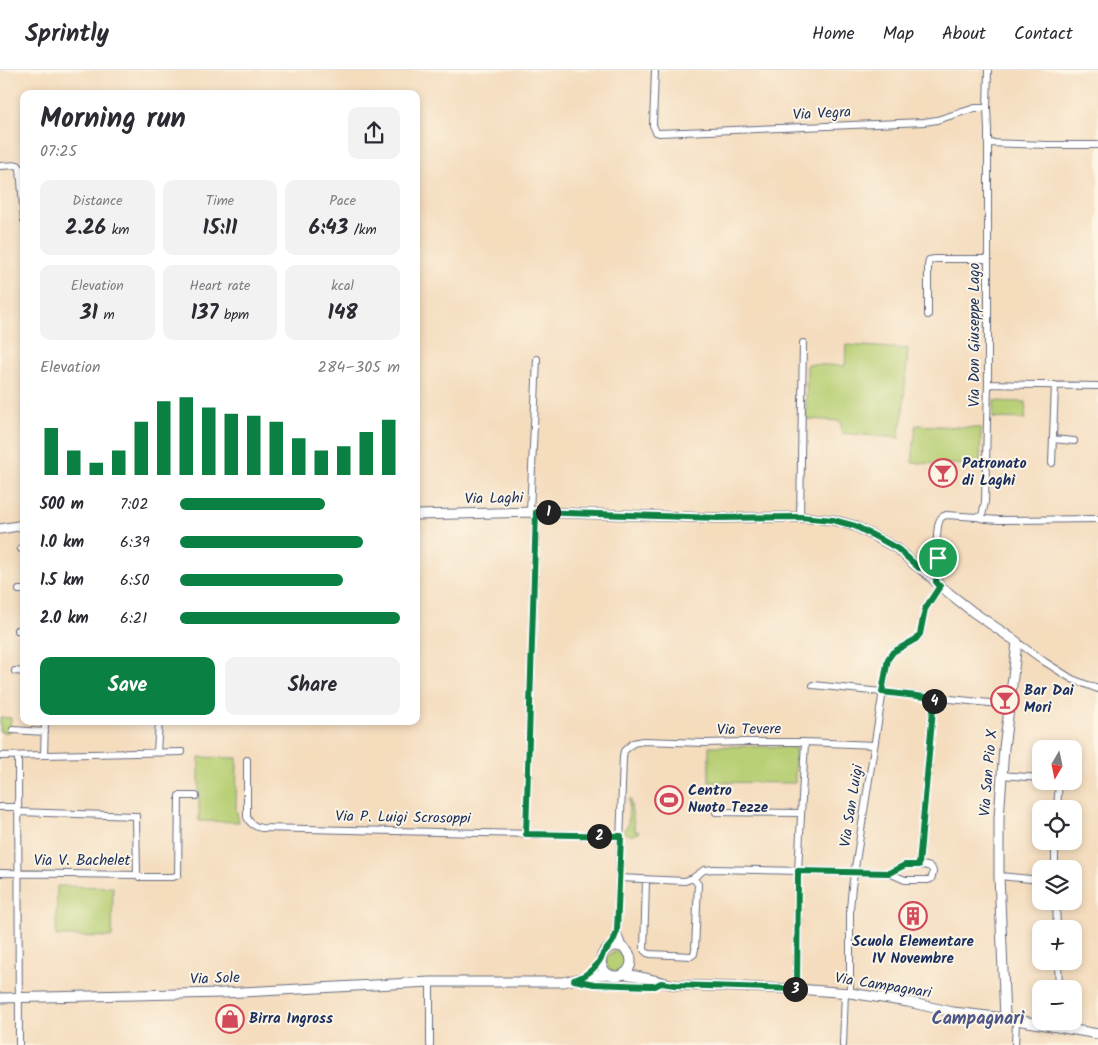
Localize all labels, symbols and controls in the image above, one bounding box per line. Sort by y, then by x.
text: Sprintly [25,15,109,54]
text: Home [812,20,855,49]
text: Map [883,20,914,49]
text: About [942,20,986,49]
text: Contact [1014,20,1073,49]
text: Morning run [40,97,186,142]
street label: Via Vegra [792,100,852,128]
button: share [348,107,400,159]
text: 07:25 [40,139,77,164]
text: Distance [72,190,122,212]
text: Time [206,190,234,212]
text: Pace [329,190,356,212]
text: 2.26 [65,212,106,245]
text: 15:11 [203,212,237,245]
text: 6:43 [309,212,348,245]
text: km [106,219,129,241]
text: /km [348,219,377,241]
street label: Via Don Giuseppe Lago [963,263,987,407]
text: Elevation [71,275,124,297]
text: Heart rate [190,275,250,297]
text: kcal [331,275,354,297]
text: 31 [80,297,98,330]
text: 137 [191,297,218,330]
text: 148 [328,297,358,330]
text: m [98,304,115,326]
text: bpm [218,304,249,326]
text: Elevation [40,355,101,380]
text: 284–305 m [318,355,400,380]
place label: Patronato di Laghi [962,452,1027,493]
bar icon: Patronato di Laghi [928,458,958,488]
street label: Via Laghi [465,486,525,512]
text: 500 m [40,492,84,517]
text: 7:02 [120,492,149,517]
pin: 1 [536,500,560,524]
text: 1 [546,501,551,523]
text: 1.0 km [40,530,84,555]
text: 6:39 [120,530,150,555]
pin [917,537,959,579]
icon: arrive [924,544,952,572]
text: 1.5 km [40,568,84,593]
text: 6:50 [120,568,149,593]
text: 2.0 km [40,606,88,631]
text: 6:21 [120,606,147,631]
button: Save [40,657,215,715]
button: Share [225,657,400,715]
place label: Bar Dai Mori [1024,679,1075,720]
bar icon: Bar Dai Mori [990,685,1020,715]
pin: 4 [922,688,946,714]
text: 4 [931,690,938,712]
street label: Via Tevere [717,717,782,743]
street label: Via San Pio X [973,728,1005,818]
north arrow [1032,740,1082,790]
map controls [1032,740,1082,1030]
street label: Via San Luigi [834,762,871,849]
place label: Centro Nuoto Tezze [688,779,769,820]
sports icon: Centro Nuoto Tezze [654,785,684,815]
button: locate [1032,800,1082,850]
street label: Via P. Luigi Scrosoppi [335,805,472,831]
pin: 2 [586,824,612,848]
text: 2 [595,825,604,847]
street label: Via V. Bachelet [34,849,130,873]
button: layers [1032,860,1082,910]
building icon: Scuola Elementare IV Novembre [898,901,928,931]
button: + [1032,920,1082,970]
place label: Scuola Elementare IV Novembre [852,930,975,971]
street label: Via Sole [190,966,241,992]
street label: Via Campagnari [833,967,934,1006]
pin: 3 [782,976,808,1002]
text: 3 [792,978,799,1000]
button: − [1032,980,1082,1030]
shop icon: Birra Ingross [215,1004,245,1034]
district label: Campagnari [932,1005,1025,1034]
place label: Birra Ingross [249,1007,333,1031]

